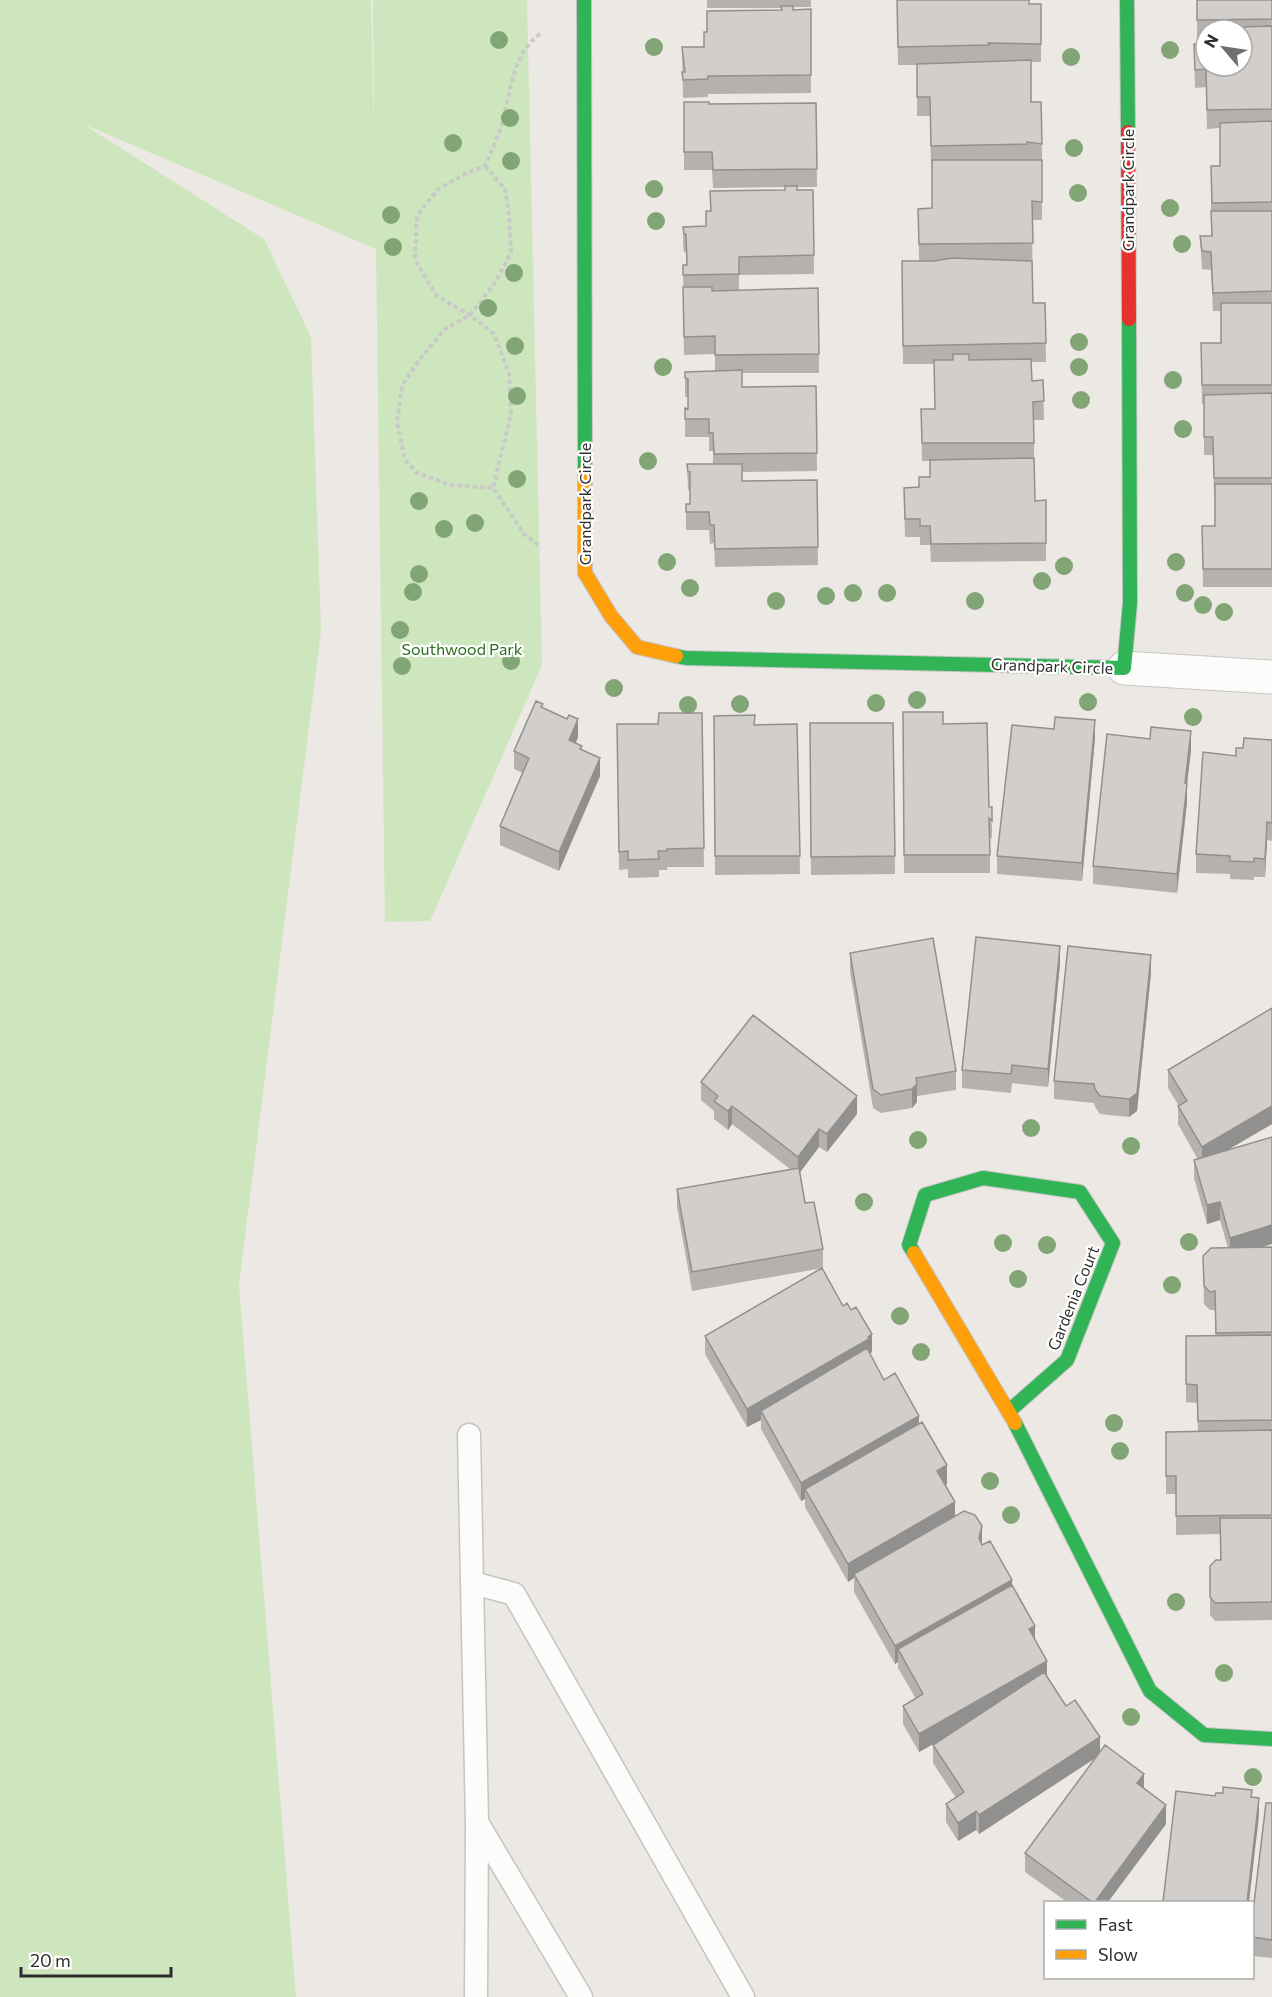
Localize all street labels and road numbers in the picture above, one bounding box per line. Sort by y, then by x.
street label: Grandpark Circle [1118,129,1137,251]
street label: Grandpark Circle [575,443,594,565]
street label: Grandpark Circle [991,654,1113,677]
street label: Gardenia Court [1043,1242,1102,1353]

